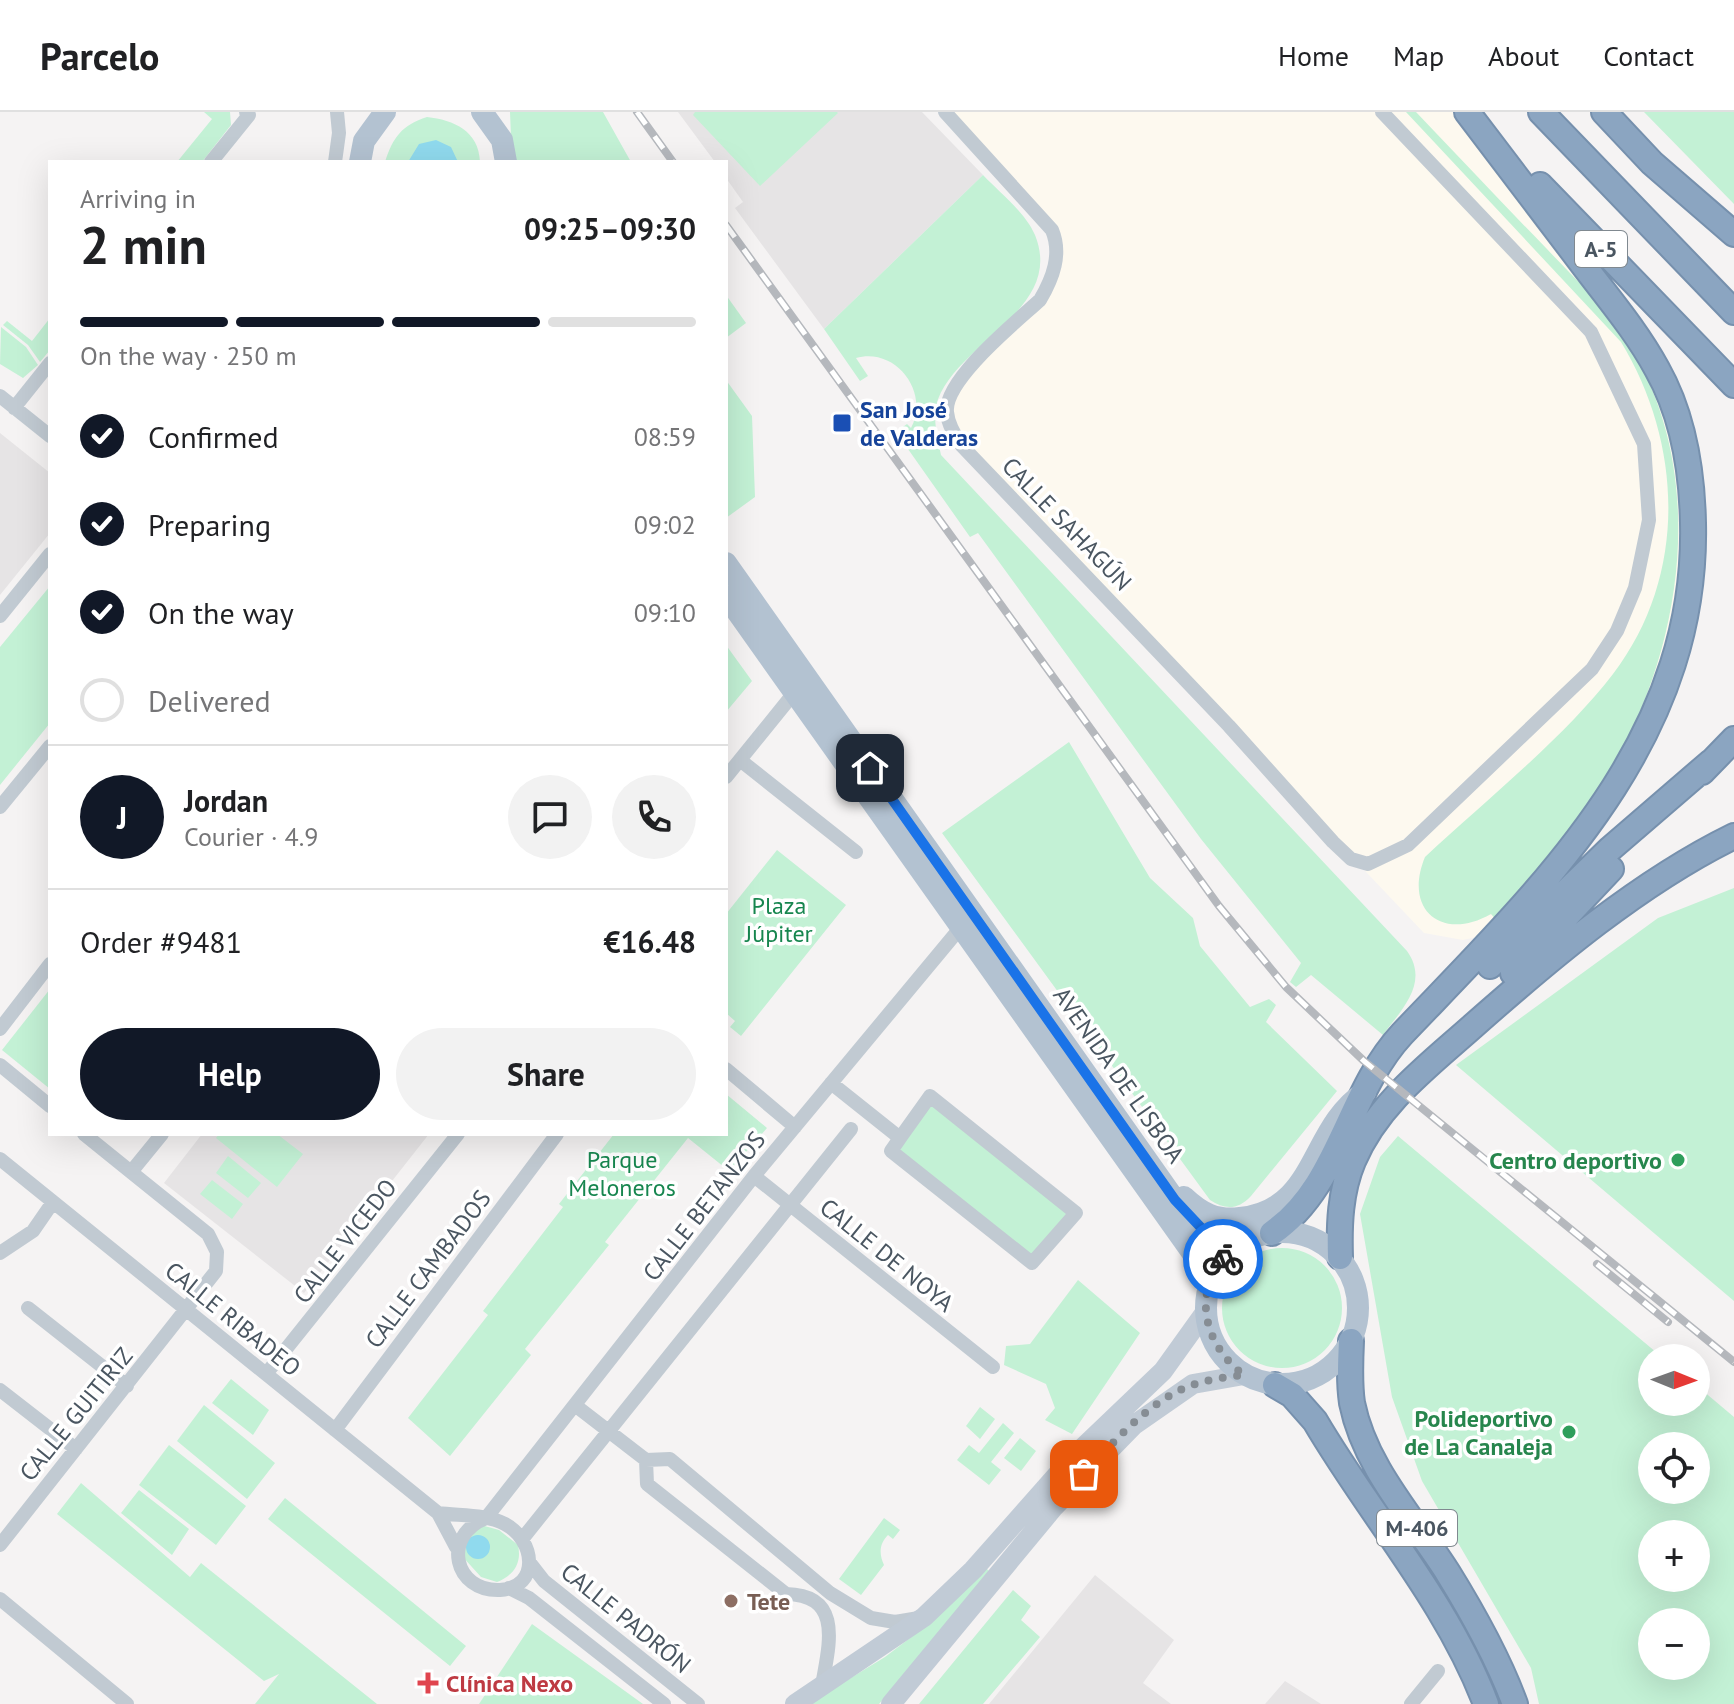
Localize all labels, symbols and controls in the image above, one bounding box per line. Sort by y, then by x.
text: Parcelo [40,31,160,80]
text: Home [1278,37,1349,74]
text: Map [1393,37,1444,74]
text: About [1488,37,1559,74]
text: Contact [1603,37,1694,74]
text: Arriving in [80,182,196,215]
text: 09:25–09:30 [524,209,696,248]
text: 2 min [80,211,207,278]
road number: A-5 [1575,231,1627,267]
text: On the way · 250 m [80,339,297,372]
place label: San José de Valderas [860,394,978,453]
marker: San José de Valderas [831,412,853,434]
icon: check [80,414,124,458]
text: Confirmed [148,417,279,456]
text: 08:59 [634,420,696,453]
street label: CALLE SAHAGÚN [995,451,1139,597]
icon: check [80,502,124,546]
text: Preparing [148,505,271,544]
text: 09:02 [634,508,696,541]
icon: check [80,590,124,634]
text: On the way [148,593,294,632]
text: 09:10 [634,596,696,629]
text: Delivered [148,681,271,720]
pin [836,734,904,802]
icon: home [848,746,892,790]
button: chat [508,775,592,859]
button: phone [612,775,696,859]
text: Jordan [184,781,268,820]
text: J [117,798,127,837]
text: Courier · 4.9 [184,820,318,853]
park label: Plaza Júpiter [744,890,813,949]
text: Order #9481 [80,922,242,961]
text: €16.48 [604,922,696,961]
street label: AVENIDA DE LISBOA [1047,981,1191,1169]
button: Help [80,1028,380,1120]
button: Share [396,1028,696,1120]
street label: CALLE BETANZOS [636,1125,772,1287]
park label: Parque Meloneros [568,1144,676,1203]
place label: Centro deportivo [1489,1145,1662,1176]
marker: Centro deportivo [1669,1151,1687,1169]
street label: CALLE VICEDO [287,1172,403,1310]
street label: CALLE CAMBADOS [358,1184,498,1354]
street label: CALLE DE NOYA [814,1192,960,1318]
courier [1183,1219,1263,1299]
icon: bike [1201,1237,1245,1281]
street label: CALLE RIBADEO [159,1255,307,1383]
street label: CALLE GUITIRIZ [13,1341,139,1487]
north arrow [1638,1344,1710,1416]
map controls [1638,1344,1710,1680]
place label: Polideportivo de La Canaleja [1404,1403,1553,1462]
marker: Polideportivo de La Canaleja [1560,1423,1578,1441]
button: locate [1638,1432,1710,1504]
pin [1050,1440,1118,1508]
icon: bag [1062,1452,1106,1496]
road number: M-406 [1377,1510,1457,1546]
button: + [1638,1520,1710,1592]
street label: CALLE PADRÓN [555,1556,697,1680]
place label: Tete [747,1586,790,1617]
marker: Tete [722,1592,740,1610]
button: − [1638,1608,1710,1680]
place label: Clínica Nexo [446,1668,573,1699]
marker: Clínica Nexo [417,1672,439,1694]

